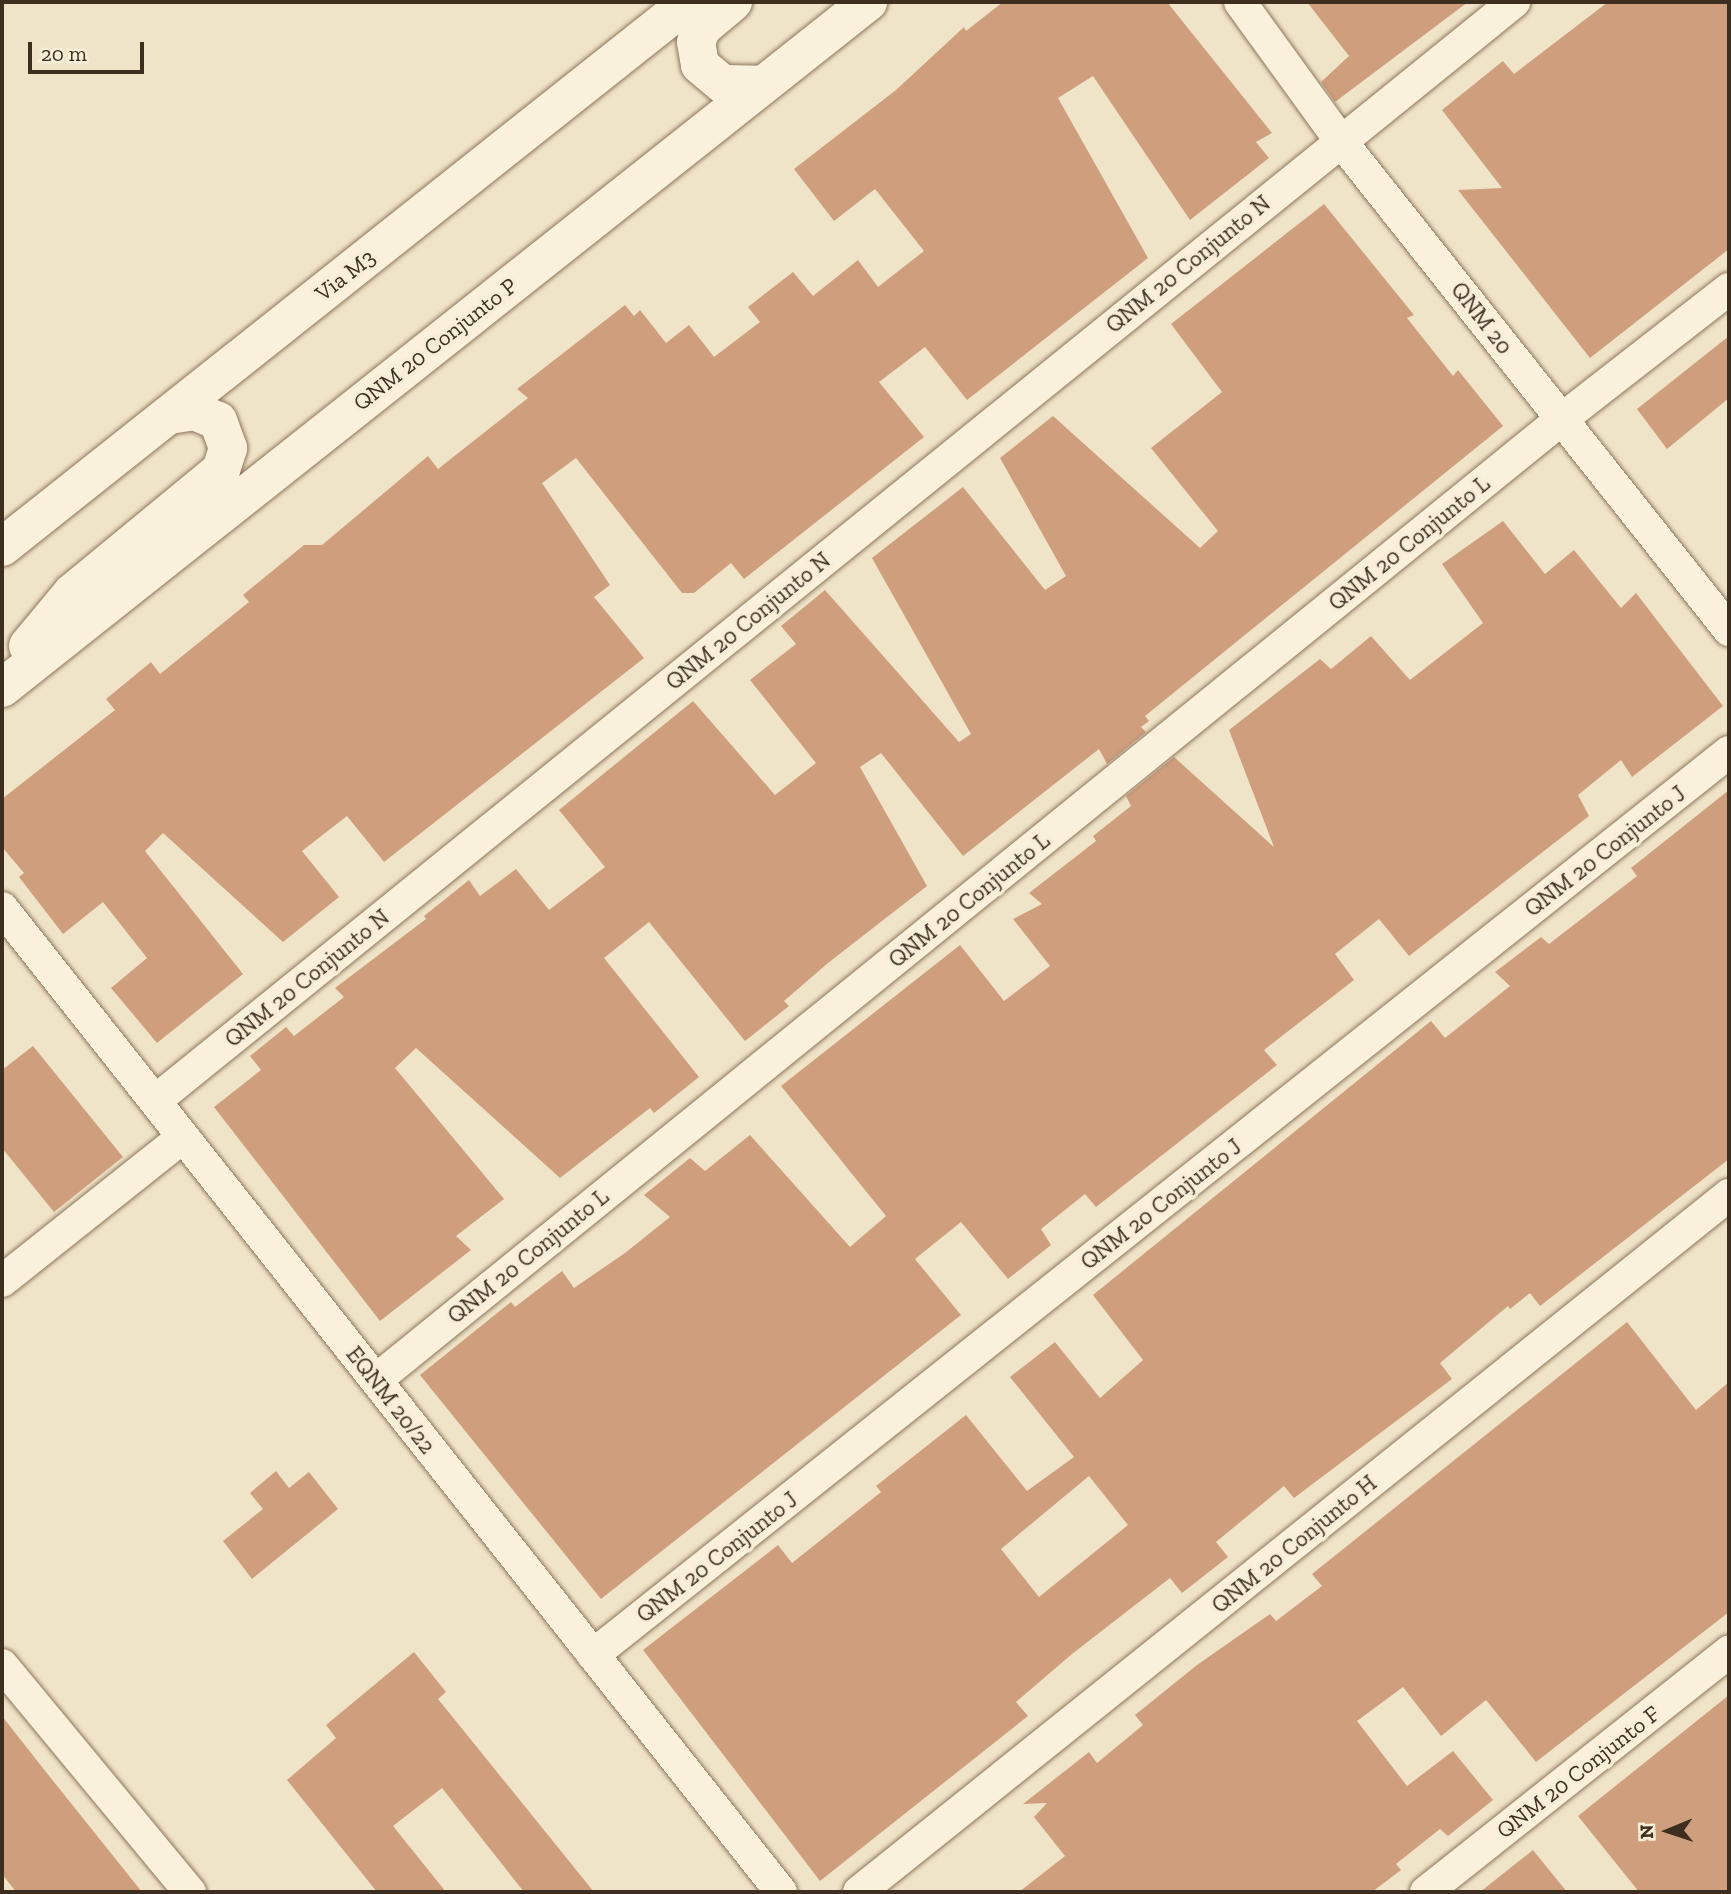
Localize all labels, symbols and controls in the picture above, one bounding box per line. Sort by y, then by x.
scale bar [32,28,147,72]
text: 20 m [41,41,87,66]
street label: QNM 20 Conjunto N [1100,189,1276,339]
street label: Via M3 [309,243,381,307]
street label: QNM 20 Conjunto P [348,272,522,416]
street label: QNM 20 [1445,276,1519,360]
street label: QNM 20 Conjunto L [1323,470,1495,616]
street label: QNM 20 Conjunto N [660,546,836,696]
street label: QNM 20 Conjunto J [1519,779,1691,923]
street label: QNM 20 Conjunto L [883,827,1055,973]
street label: QNM 20 Conjunto N [219,903,395,1053]
street label: QNM 20 Conjunto J [1075,1132,1247,1276]
street label: QNM 20 Conjunto L [442,1183,614,1329]
street label: EQNM 20/22 [340,1341,442,1459]
street label: QNM 20 Conjunto H [1206,1469,1382,1619]
street label: QNM 20 Conjunto J [631,1485,803,1629]
street label: QNM 20 Conjunto F [1491,1700,1665,1844]
north arrow [1633,1796,1703,1866]

